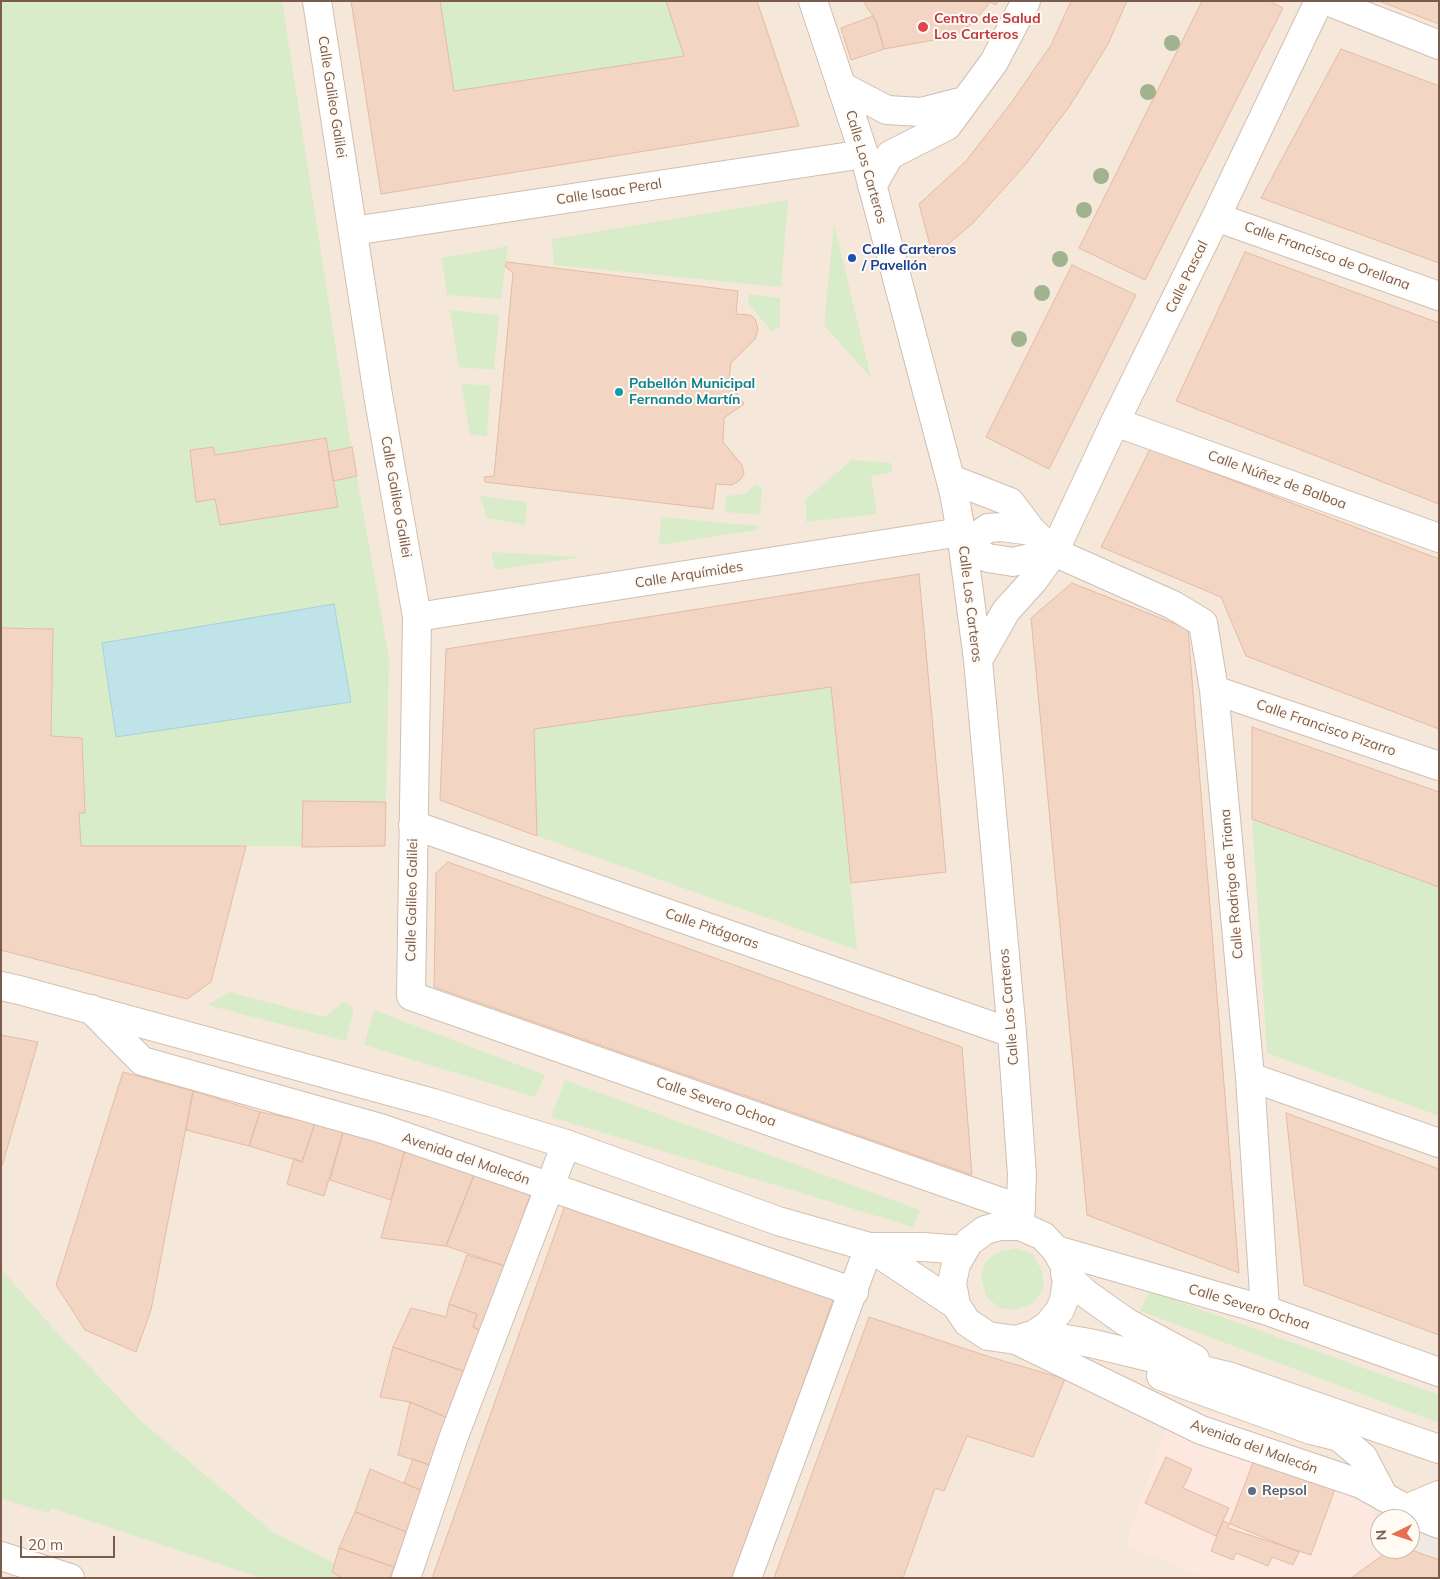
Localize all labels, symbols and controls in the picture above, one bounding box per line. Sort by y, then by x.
place label: Centro de Salud Los Carteros [934,11,1041,44]
marker: Centro de Salud Los Carteros [916,20,930,34]
street label: Calle Galileo Galilei [314,35,350,159]
street label: Calle Los Carteros [842,108,890,226]
street label: Calle Isaac Peral [555,175,663,209]
street label: Calle Francisco de Orellana [1242,218,1412,294]
street label: Calle Pascal [1162,238,1212,316]
place label: Calle Carteros / Pavellón [862,242,956,274]
marker: Calle Carteros / Pavellón [846,252,858,264]
place label: Pabellón Municipal Fernando Martín [629,376,755,408]
marker: Pabellón Municipal Fernando Martín [613,386,625,398]
street label: Calle Galileo Galilei [377,435,415,559]
street label: Calle Núñez de Balboa [1205,447,1349,513]
street label: Calle Los Carteros [955,545,985,663]
street label: Calle Arquímides [634,558,744,592]
street label: Calle Francisco Pizarro [1254,696,1398,760]
street label: Calle Rodrigo de Triana [1217,808,1247,960]
street label: Calle Galileo Galilei [403,838,421,962]
street label: Calle Pitágoras [663,905,761,953]
street label: Calle Los Carteros [996,948,1022,1066]
street label: Calle Severo Ochoa [654,1074,778,1130]
street label: Avenida del Malecón [400,1129,532,1189]
street label: Calle Severo Ochoa [1186,1281,1312,1333]
street label: Avenida del Malecón [1188,1416,1320,1478]
place label: Repsol [1262,1483,1307,1499]
marker: Repsol [1246,1485,1258,1497]
north arrow [1370,1509,1420,1559]
scale bar [22,1526,118,1558]
text: N [1372,1529,1390,1541]
text: 20 m [28,1535,63,1554]

